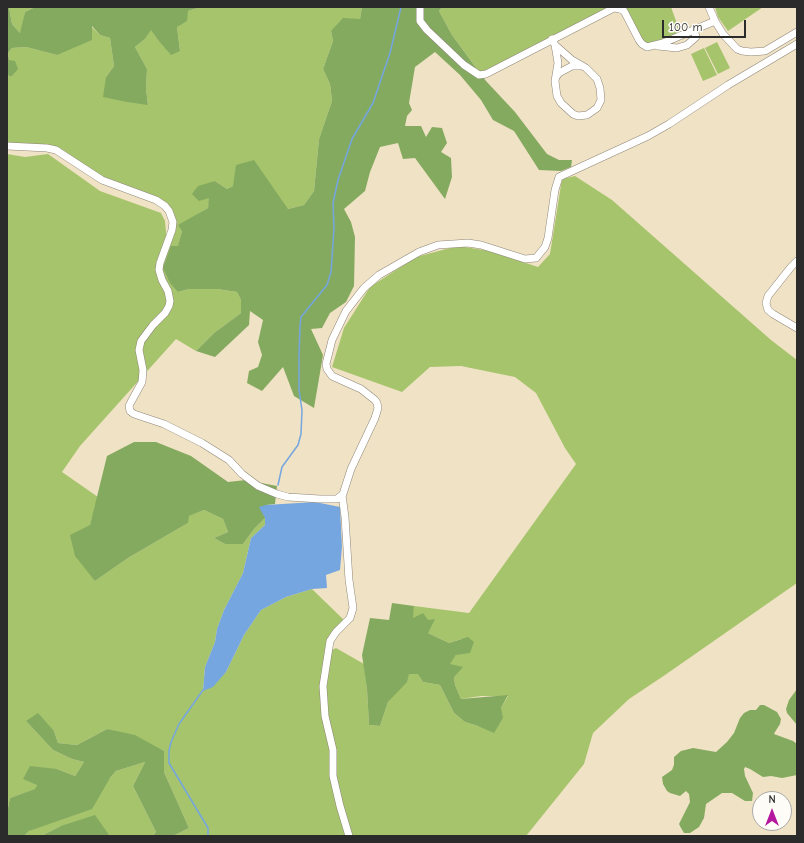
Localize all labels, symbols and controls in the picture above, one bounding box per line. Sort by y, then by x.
scale bar [664,12,748,38]
text: 100 m [669,20,702,34]
north arrow [752,791,792,831]
text: N [768,793,776,806]

